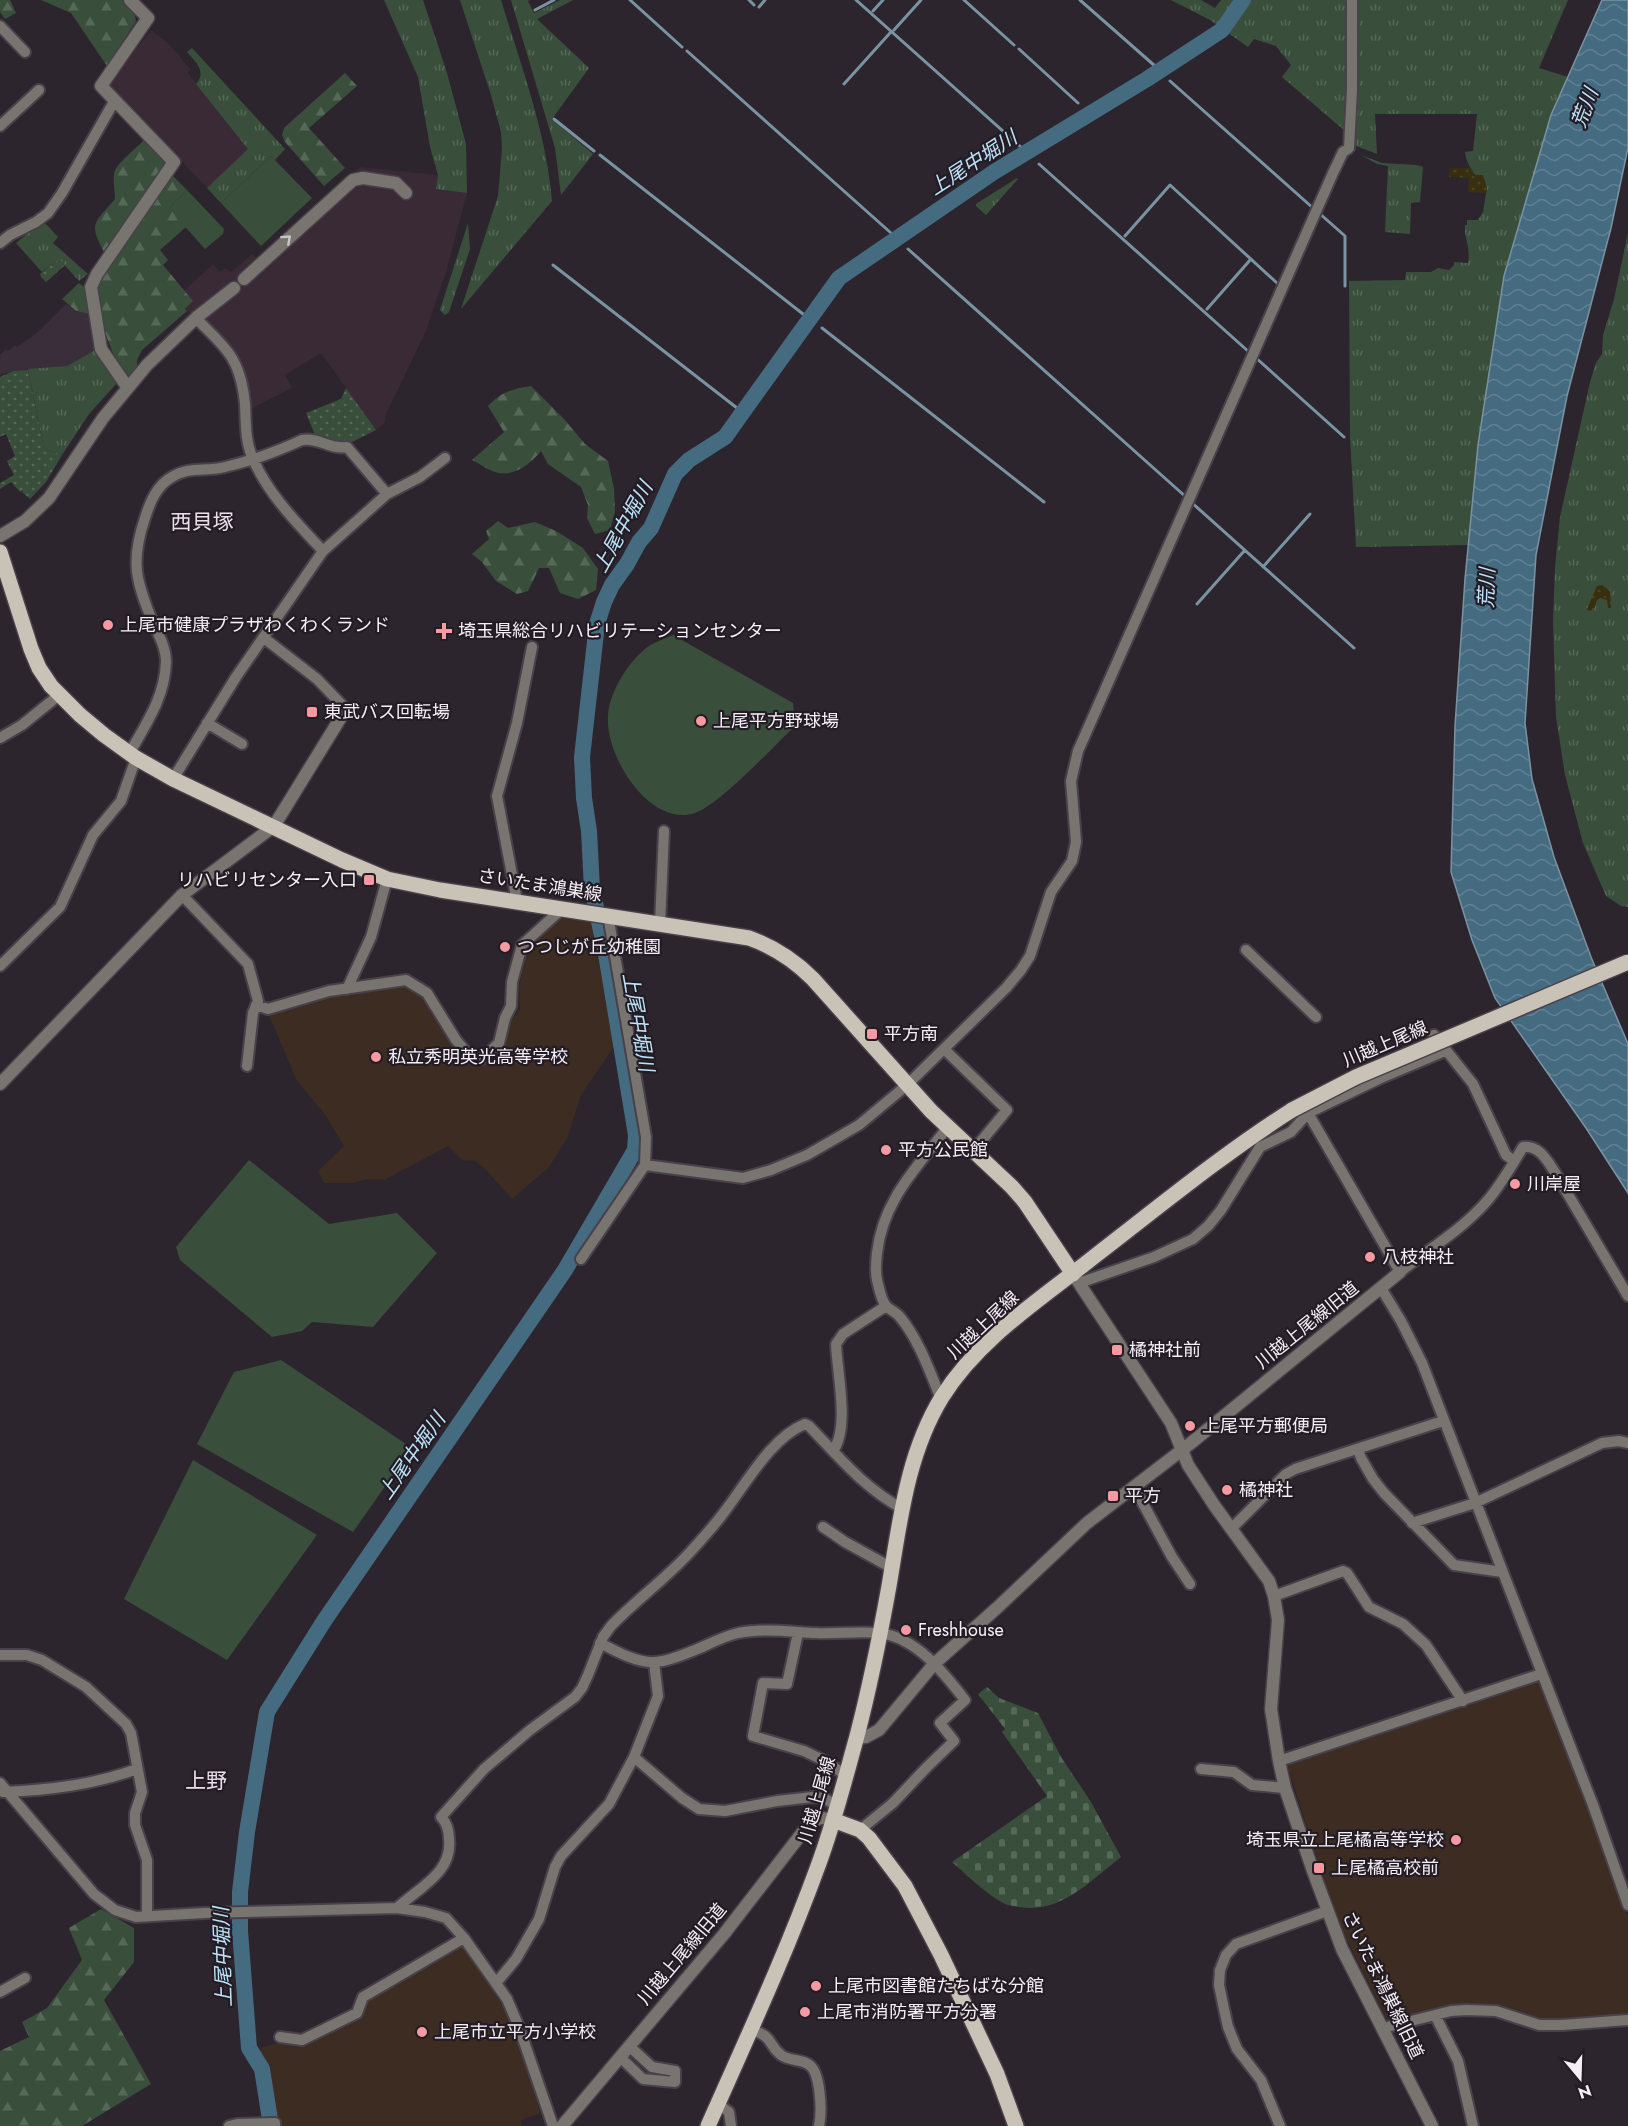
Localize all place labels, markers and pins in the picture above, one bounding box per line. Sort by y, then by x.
place label: 上尾市健康プラザわくわくランド [120,612,390,638]
marker: 上尾市健康プラザわくわくランド [101,618,115,632]
place label: 埼玉県総合リハビリテーションセンター [458,618,782,644]
marker: 埼玉県総合リハビリテーションセンター [435,622,453,640]
place label: 東武バス回転場 [324,699,450,725]
marker: 東武バス回転場 [305,705,319,719]
place label: 上尾平方野球場 [713,708,839,734]
marker: 上尾平方野球場 [694,714,708,728]
place label: リハビリセンター入口 [177,867,357,893]
marker: リハビリセンター入口 [362,873,376,887]
place label: つつじが丘幼稚園 [517,934,661,960]
marker: つつじが丘幼稚園 [498,940,512,954]
place label: 平方南 [884,1021,938,1047]
marker: 平方南 [865,1027,879,1041]
place label: 私立秀明英光高等学校 [388,1044,568,1070]
marker: 私立秀明英光高等学校 [369,1050,383,1064]
place label: 平方公民館 [898,1137,988,1163]
marker: 平方公民館 [879,1143,893,1157]
place label: 川岸屋 [1527,1171,1581,1197]
marker: 川岸屋 [1508,1177,1522,1191]
place label: 八枝神社 [1382,1244,1454,1270]
marker: 八枝神社 [1363,1250,1377,1264]
place label: 橘神社前 [1129,1337,1201,1363]
marker: 橘神社前 [1110,1343,1124,1357]
place label: 上尾平方郵便局 [1202,1413,1328,1439]
marker: 上尾平方郵便局 [1183,1419,1197,1433]
place label: 橘神社 [1239,1477,1293,1503]
place label: 平方 [1125,1483,1161,1509]
marker: 橘神社 [1220,1483,1234,1497]
marker: 平方 [1106,1489,1120,1503]
place label: Freshhouse [918,1617,1004,1643]
marker: Freshhouse [899,1623,913,1637]
place label: 埼玉県立上尾橘高等学校 [1246,1827,1444,1853]
marker: 埼玉県立上尾橘高等学校 [1449,1833,1463,1847]
place label: 上尾橘高校前 [1331,1855,1439,1881]
marker: 上尾橘高校前 [1312,1861,1326,1875]
place label: 上尾市図書館たちばな分館 [828,1973,1044,1999]
marker: 上尾市図書館たちばな分館 [809,1979,823,1993]
place label: 上尾市消防署平方分署 [817,1999,997,2025]
marker: 上尾市消防署平方分署 [798,2005,812,2019]
place label: 上尾市立平方小学校 [434,2019,596,2045]
marker: 上尾市立平方小学校 [415,2025,429,2039]

